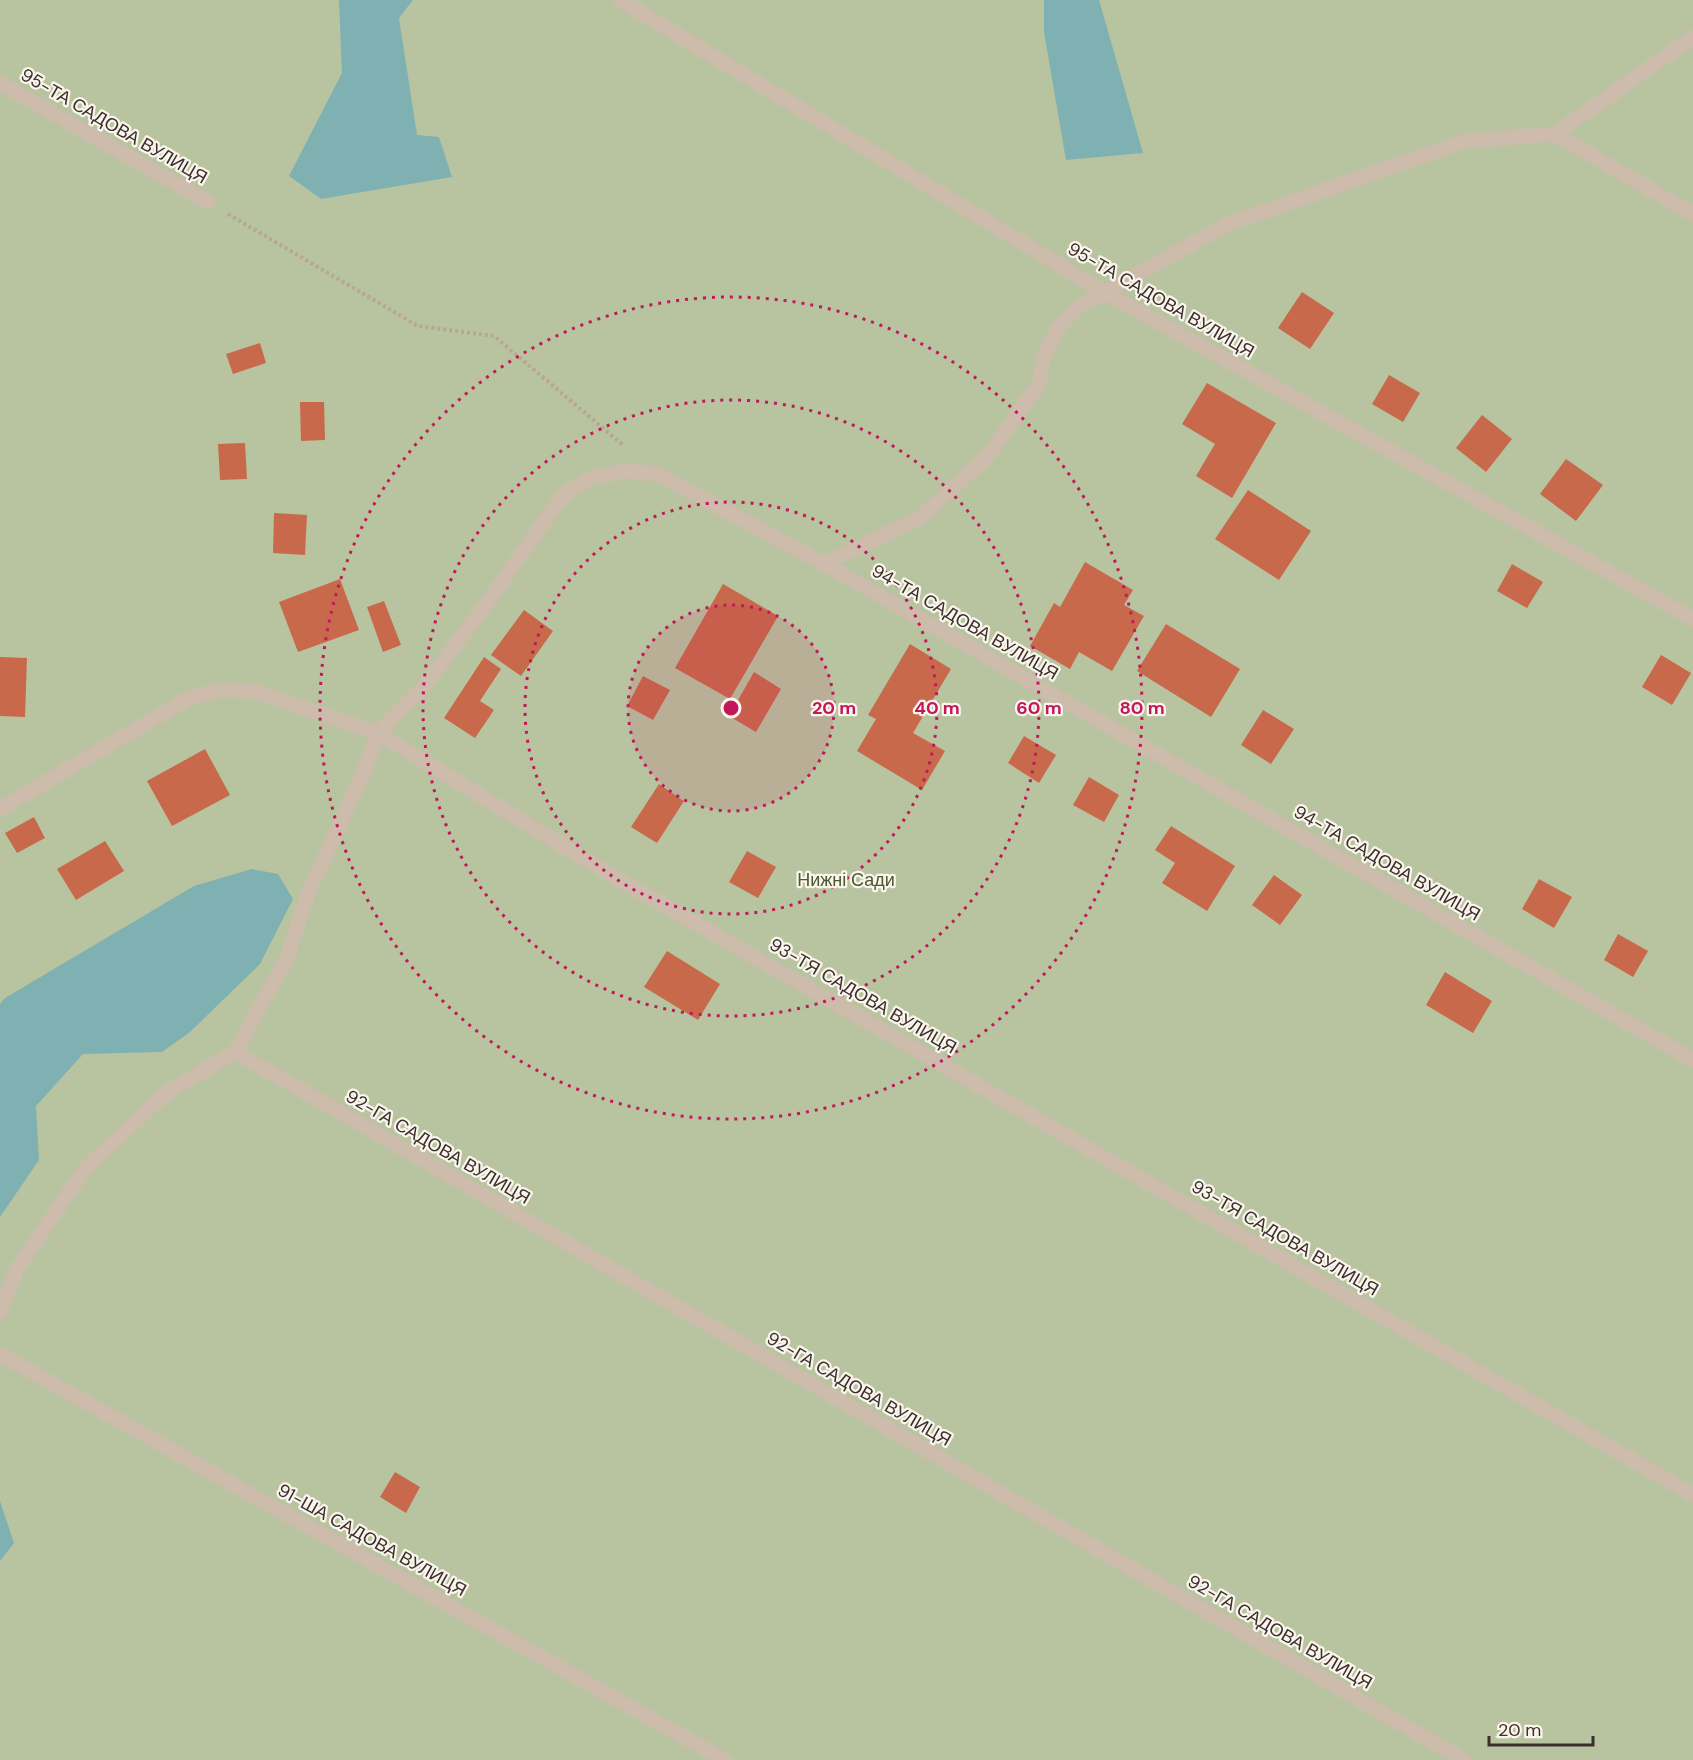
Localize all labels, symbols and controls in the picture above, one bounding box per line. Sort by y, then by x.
street label: 95-ТА САДОВА ВУЛИЦЯ [16,63,212,189]
street label: 95-ТА САДОВА ВУЛИЦЯ [1063,237,1259,363]
street label: 94-ТА САДОВА ВУЛИЦЯ [867,559,1063,685]
text: 20 m [812,696,856,720]
text: 40 m [914,696,960,720]
text: 60 m [1016,696,1062,720]
text: 80 m [1119,696,1165,720]
centre of rings [721,698,741,718]
street label: 94-ТА САДОВА ВУЛИЦЯ [1289,800,1485,926]
park label: Нижні Сади [797,868,895,892]
street label: 93-ТЯ САДОВА ВУЛИЦЯ [765,932,961,1060]
street label: 92-ГА САДОВА ВУЛИЦЯ [341,1084,535,1210]
street label: 93-ТЯ САДОВА ВУЛИЦЯ [1187,1174,1383,1302]
street label: 92-ГА САДОВА ВУЛИЦЯ [762,1326,956,1452]
street label: 91-ША САДОВА ВУЛИЦЯ [273,1478,471,1602]
street label: 92-ГА САДОВА ВУЛИЦЯ [1183,1569,1377,1695]
scale bar [1489,1709,1592,1747]
text: 20 m [1498,1718,1541,1742]

